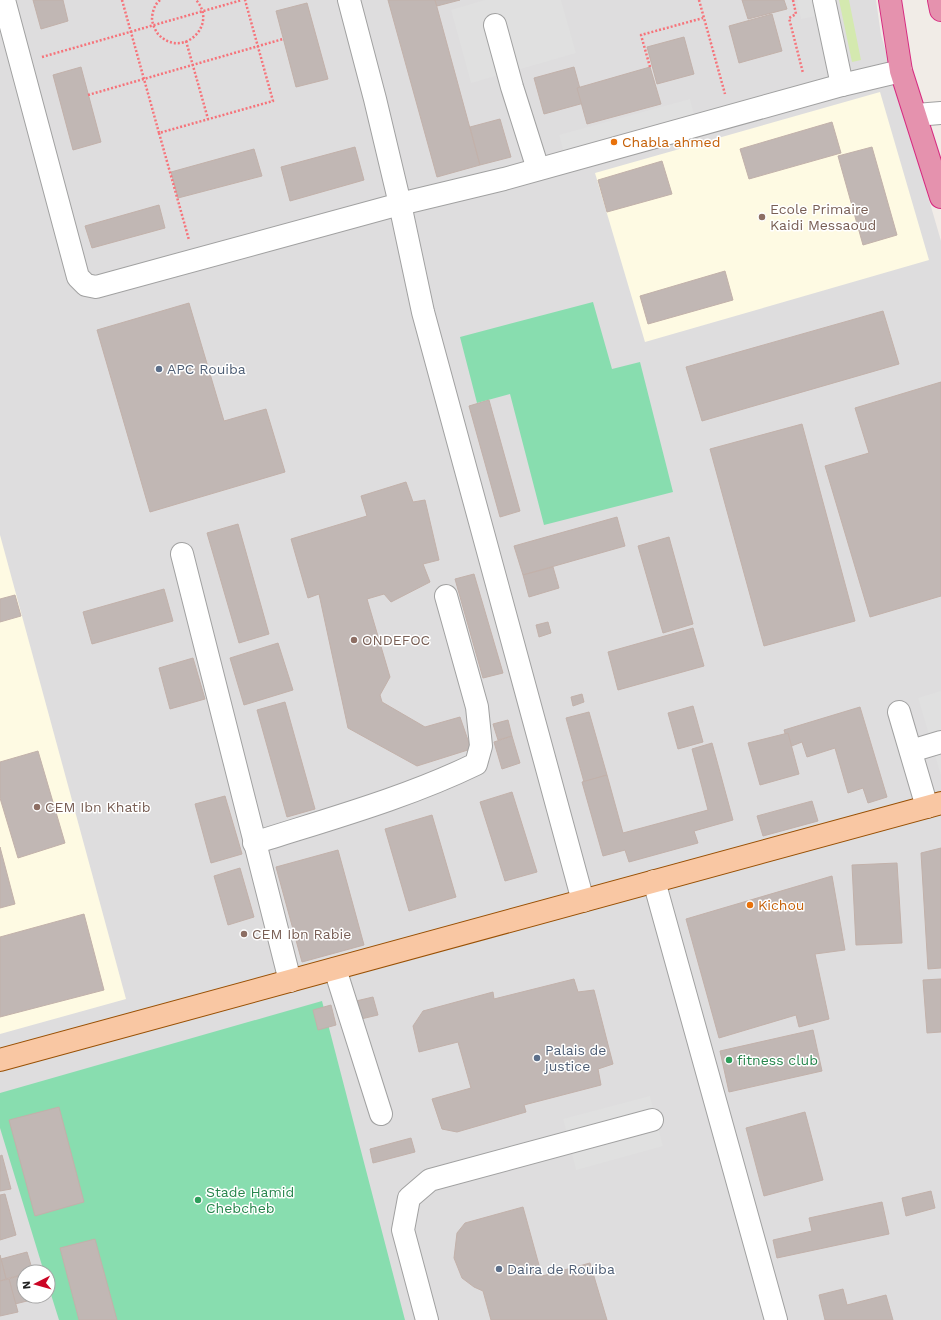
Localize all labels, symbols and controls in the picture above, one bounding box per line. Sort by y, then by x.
place label: Chabla ahmed [622,134,720,150]
marker: Chabla ahmed [609,137,619,147]
place label: Ecole Primaire Kaidi Messaoud [770,201,876,233]
marker: Ecole Primaire Kaidi Messaoud [757,212,767,222]
place label: APC Rouiba [167,361,246,377]
marker: APC Rouiba [154,364,164,374]
place label: ONDEFOC [362,632,430,648]
marker: ONDEFOC [349,635,359,645]
place label: CEM Ibn Khatib [45,799,150,815]
marker: CEM Ibn Khatib [32,802,42,812]
place label: Kichou [758,897,804,913]
marker: Kichou [745,900,755,910]
place label: CEM Ibn Rabie [252,926,351,942]
marker: CEM Ibn Rabie [239,929,249,939]
place label: Palais de justice [543,1042,606,1074]
place label: fitness club [737,1052,818,1068]
marker: Palais de justice [532,1053,542,1063]
marker: fitness club [724,1055,734,1065]
place label: Stade Hamid Chebcheb [206,1184,294,1216]
marker: Stade Hamid Chebcheb [193,1195,203,1205]
place label: Daira de Rouiba [507,1261,615,1277]
north arrow [16,1264,56,1304]
marker: Daira de Rouiba [494,1264,504,1274]
text: N [20,1280,33,1290]

